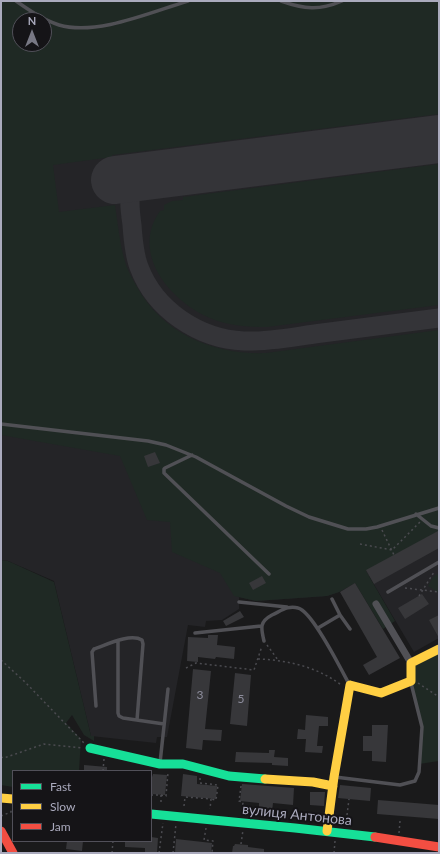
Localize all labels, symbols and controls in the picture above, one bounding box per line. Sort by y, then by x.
north arrow [12,12,52,52]
text: N [28,14,36,27]
house number: 3 [197,688,203,702]
house number: 5 [238,692,244,706]
legend [12,770,152,842]
text: Fast [50,779,71,794]
text: Slow [50,799,75,814]
street label: вулиця Антонова [241,801,353,829]
text: Jam [50,819,71,834]

